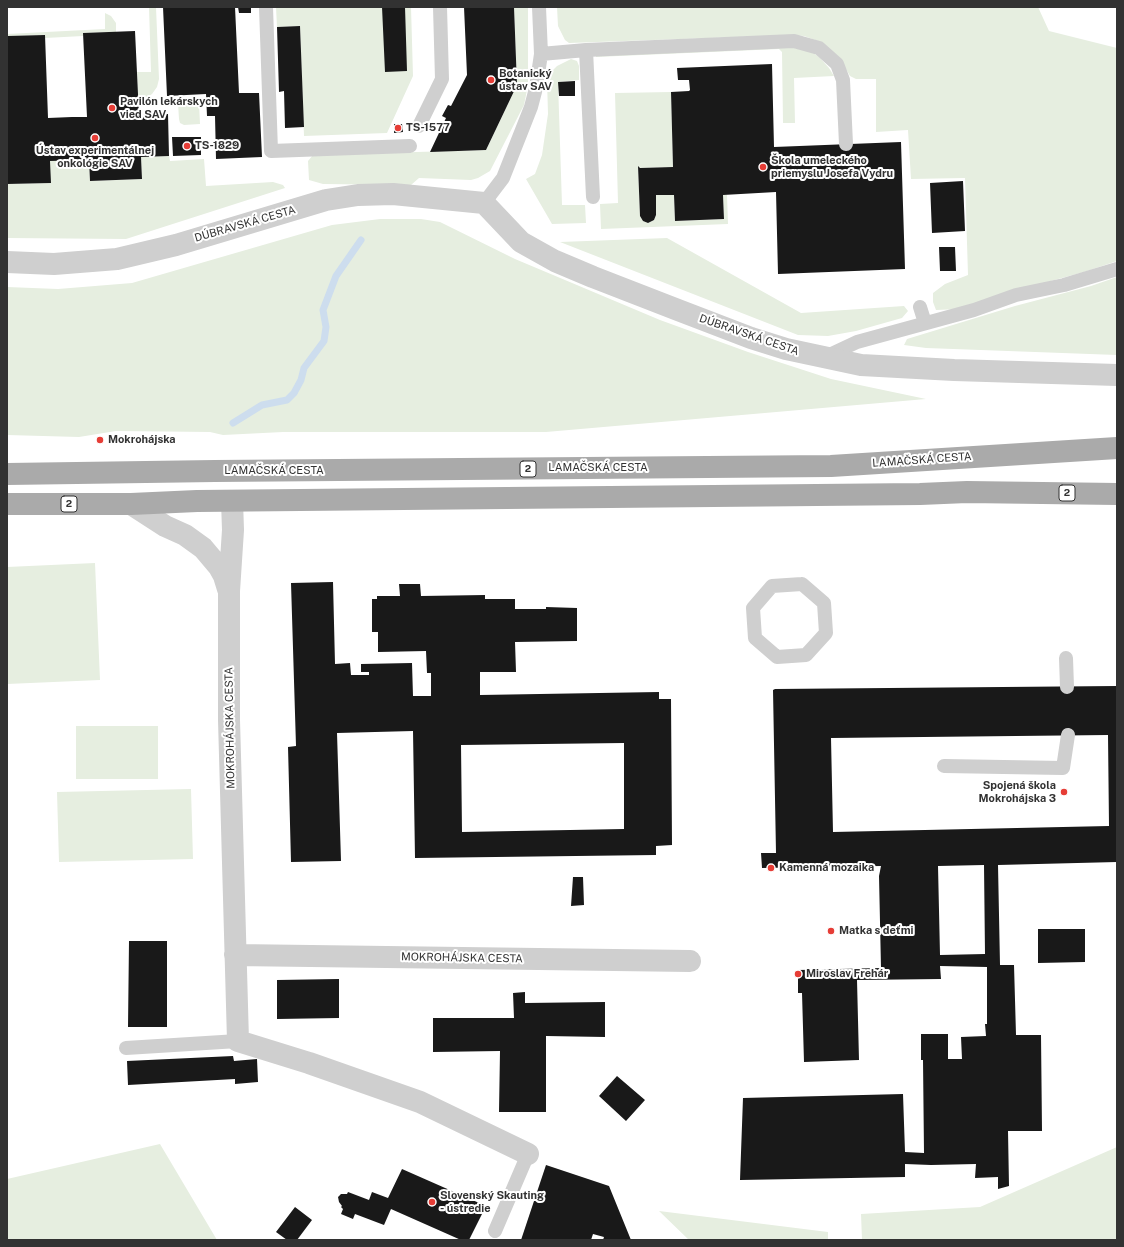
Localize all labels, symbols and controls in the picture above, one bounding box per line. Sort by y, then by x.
place label: Botanický ústav SAV [499,67,552,93]
marker: Botanický ústav SAV [486,75,496,85]
place label: Pavilón lekárskych vied SAV [120,95,218,121]
marker: Pavilón lekárskych vied SAV [107,103,117,113]
place label: TS-1577 [406,121,450,135]
marker: TS-1577 [393,123,403,133]
marker: Ústav experimentálnej onkológie SAV [90,133,100,143]
place label: TS-1829 [195,139,239,153]
marker: TS-1829 [182,141,192,151]
place label: Ústav experimentálnej onkológie SAV [36,144,154,170]
place label: Škola umeleckého priemyslu Josefa Vydru [771,154,893,180]
marker: Škola umeleckého priemyslu Josefa Vydru [758,162,768,172]
street label: DÚBRAVSKÁ CESTA [193,203,297,245]
street label: DÚBRAVSKÁ CESTA [697,312,801,358]
place label: Mokrohájska [108,433,176,447]
marker: Mokrohájska [95,435,105,445]
street label: LAMAČSKÁ CESTA [872,450,972,470]
road number: 2 [520,461,536,477]
street label: LAMAČSKÁ CESTA [548,461,648,475]
street label: LAMAČSKÁ CESTA [224,464,324,478]
road number: 2 [1059,485,1075,501]
road number: 2 [61,496,77,512]
street label: MOKROHÁJSKA CESTA [222,667,238,789]
place label: Spojená škola Mokrohájska 3 [979,779,1056,805]
marker: Spojená škola Mokrohájska 3 [1059,787,1069,797]
place label: Kamenná mozaika [779,861,874,875]
marker: Kamenná mozaika [766,863,776,873]
place label: Matka s deťmi [839,924,913,938]
marker: Matka s deťmi [826,926,836,936]
street label: MOKROHÁJSKA CESTA [401,950,523,966]
place label: Miroslav Frehár [806,967,888,981]
marker: Miroslav Frehár [793,969,803,979]
place label: Slovenský Skauting - ústredie [440,1189,544,1215]
marker: Slovenský Skauting - ústredie [427,1197,437,1207]

